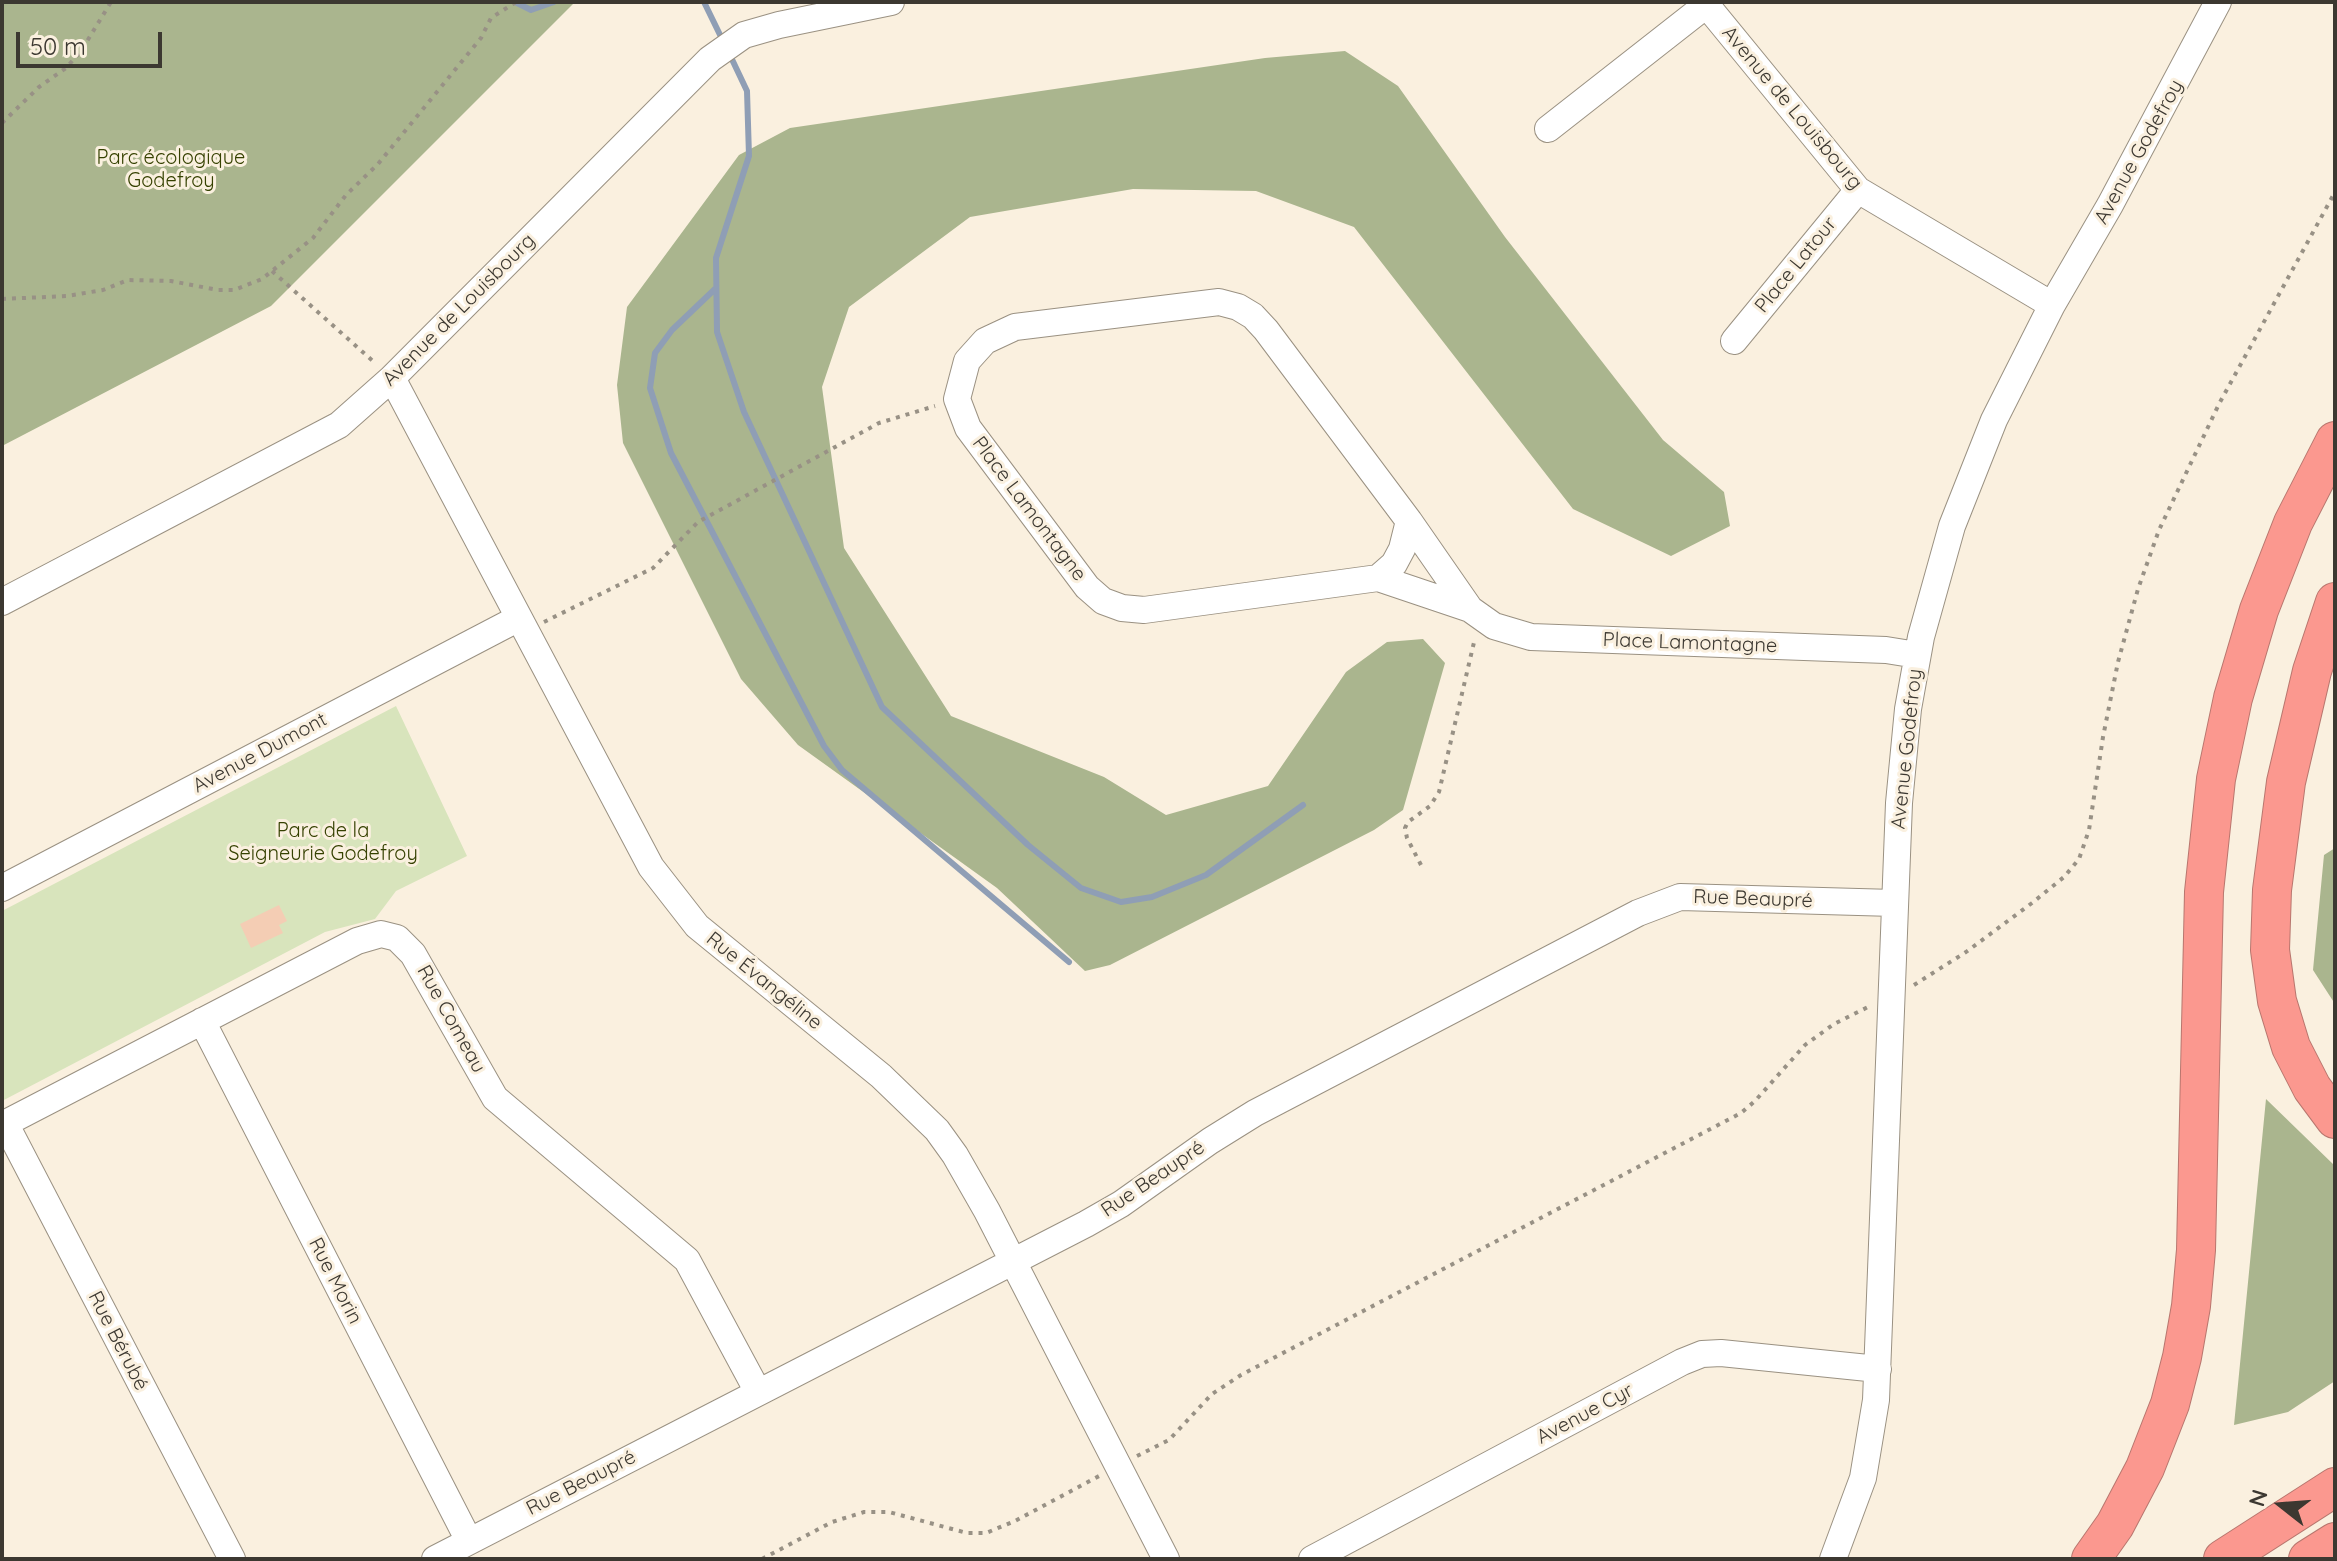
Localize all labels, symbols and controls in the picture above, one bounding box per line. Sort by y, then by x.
scale bar [20,16,166,66]
street label: Avenue de Louisbourg [1717,21,1867,195]
text: 50 m [30,31,86,61]
street label: Avenue Godefroy [2089,76,2189,228]
park label: Parc écologique Godefroy [97,146,245,193]
street label: Place Latour [1750,212,1842,318]
street label: Avenue de Louisbourg [378,229,540,391]
street label: Place Lamontagne [967,432,1091,586]
street label: Place Lamontagne [1602,628,1778,658]
street label: Avenue Godefroy [1887,668,1927,830]
street label: Avenue Dumont [189,708,331,798]
park label: Parc de la Seigneurie Godefroy [228,819,418,866]
street label: Rue Beaupré [1693,885,1813,913]
street label: Rue Évangéline [701,927,827,1035]
street label: Rue Comeau [412,961,490,1077]
street label: Rue Beaupré [1097,1136,1209,1222]
street label: Rue Morin [303,1234,367,1328]
street label: Rue Bérubé [83,1287,153,1395]
street label: Avenue Cyr [1533,1379,1637,1449]
street label: Rue Beaupré [522,1445,640,1521]
north arrow [2241,1465,2321,1545]
text: N [2242,1486,2274,1510]

